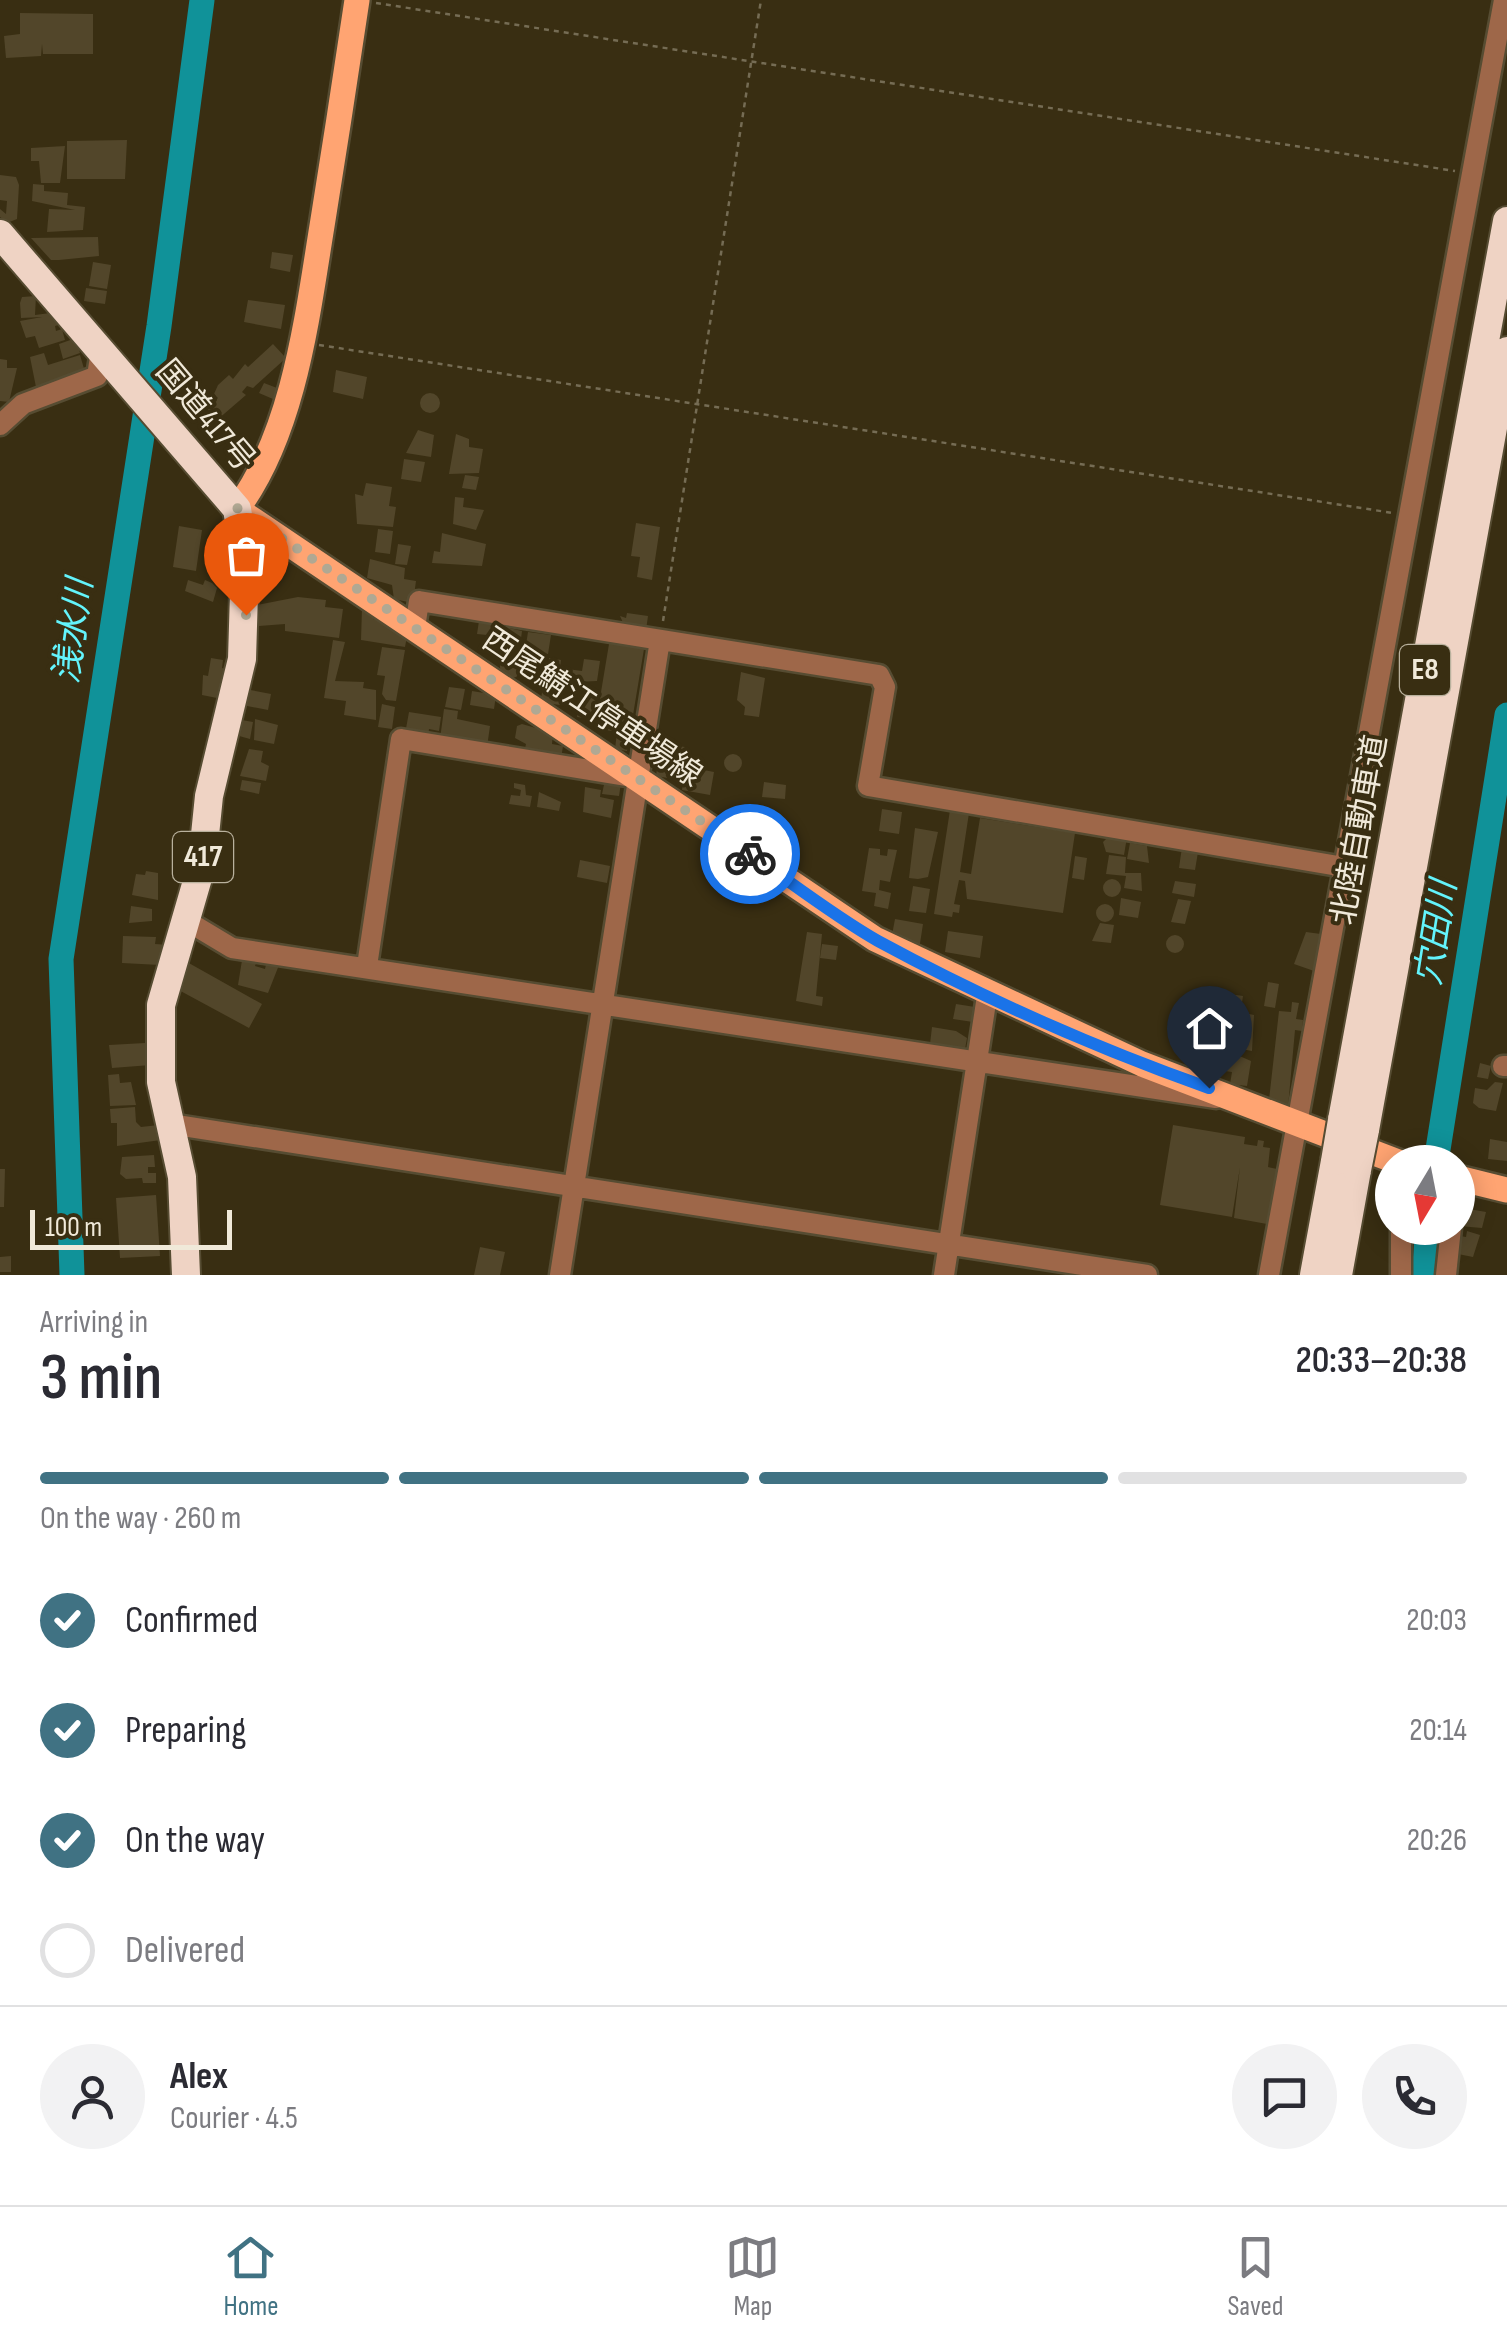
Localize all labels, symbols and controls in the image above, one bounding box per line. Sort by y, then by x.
street label: 国道417号 [147,352,263,480]
pin [204,513,289,616]
icon: bag [219,528,274,583]
water label: 浅水川 [45,572,103,686]
street label: 西尾鯖江停車場線 [475,620,709,796]
road number: E8 [1400,645,1450,695]
street label: 北陸自動車道 [1324,732,1396,928]
courier [700,804,800,904]
icon: bike [723,827,778,882]
road number: 417 [173,832,233,882]
water label: 穴田川 [1408,874,1467,988]
pin [1167,986,1252,1089]
icon: home [1182,1001,1237,1056]
north arrow [1375,1145,1475,1245]
map controls [1375,1145,1475,1245]
scale bar [30,1205,232,1250]
text: 100 m [45,1211,102,1244]
text: Arriving in [40,1303,148,1342]
text: 20:33–20:38 [1296,1338,1467,1383]
text: 3 min [40,1340,162,1418]
text: On the way · 260 m [40,1499,241,1538]
icon: check [40,1593,95,1648]
text: Confirmed [125,1598,258,1643]
text: 20:03 [1406,1601,1467,1640]
icon: check [40,1703,95,1758]
text: Preparing [125,1708,246,1753]
text: 20:14 [1409,1711,1467,1750]
icon: check [40,1813,95,1868]
text: On the way [125,1818,265,1863]
text: 20:26 [1407,1821,1467,1860]
text: Delivered [125,1928,245,1973]
button: person [40,2044,145,2149]
button: chat [1232,2044,1337,2149]
button: phone [1362,2044,1467,2149]
text: Alex [170,2054,228,2099]
text: Courier · 4.5 [170,2099,298,2138]
tab: Home [223,2230,279,2323]
tab: Map [725,2230,780,2323]
tab: Saved [1227,2230,1284,2323]

